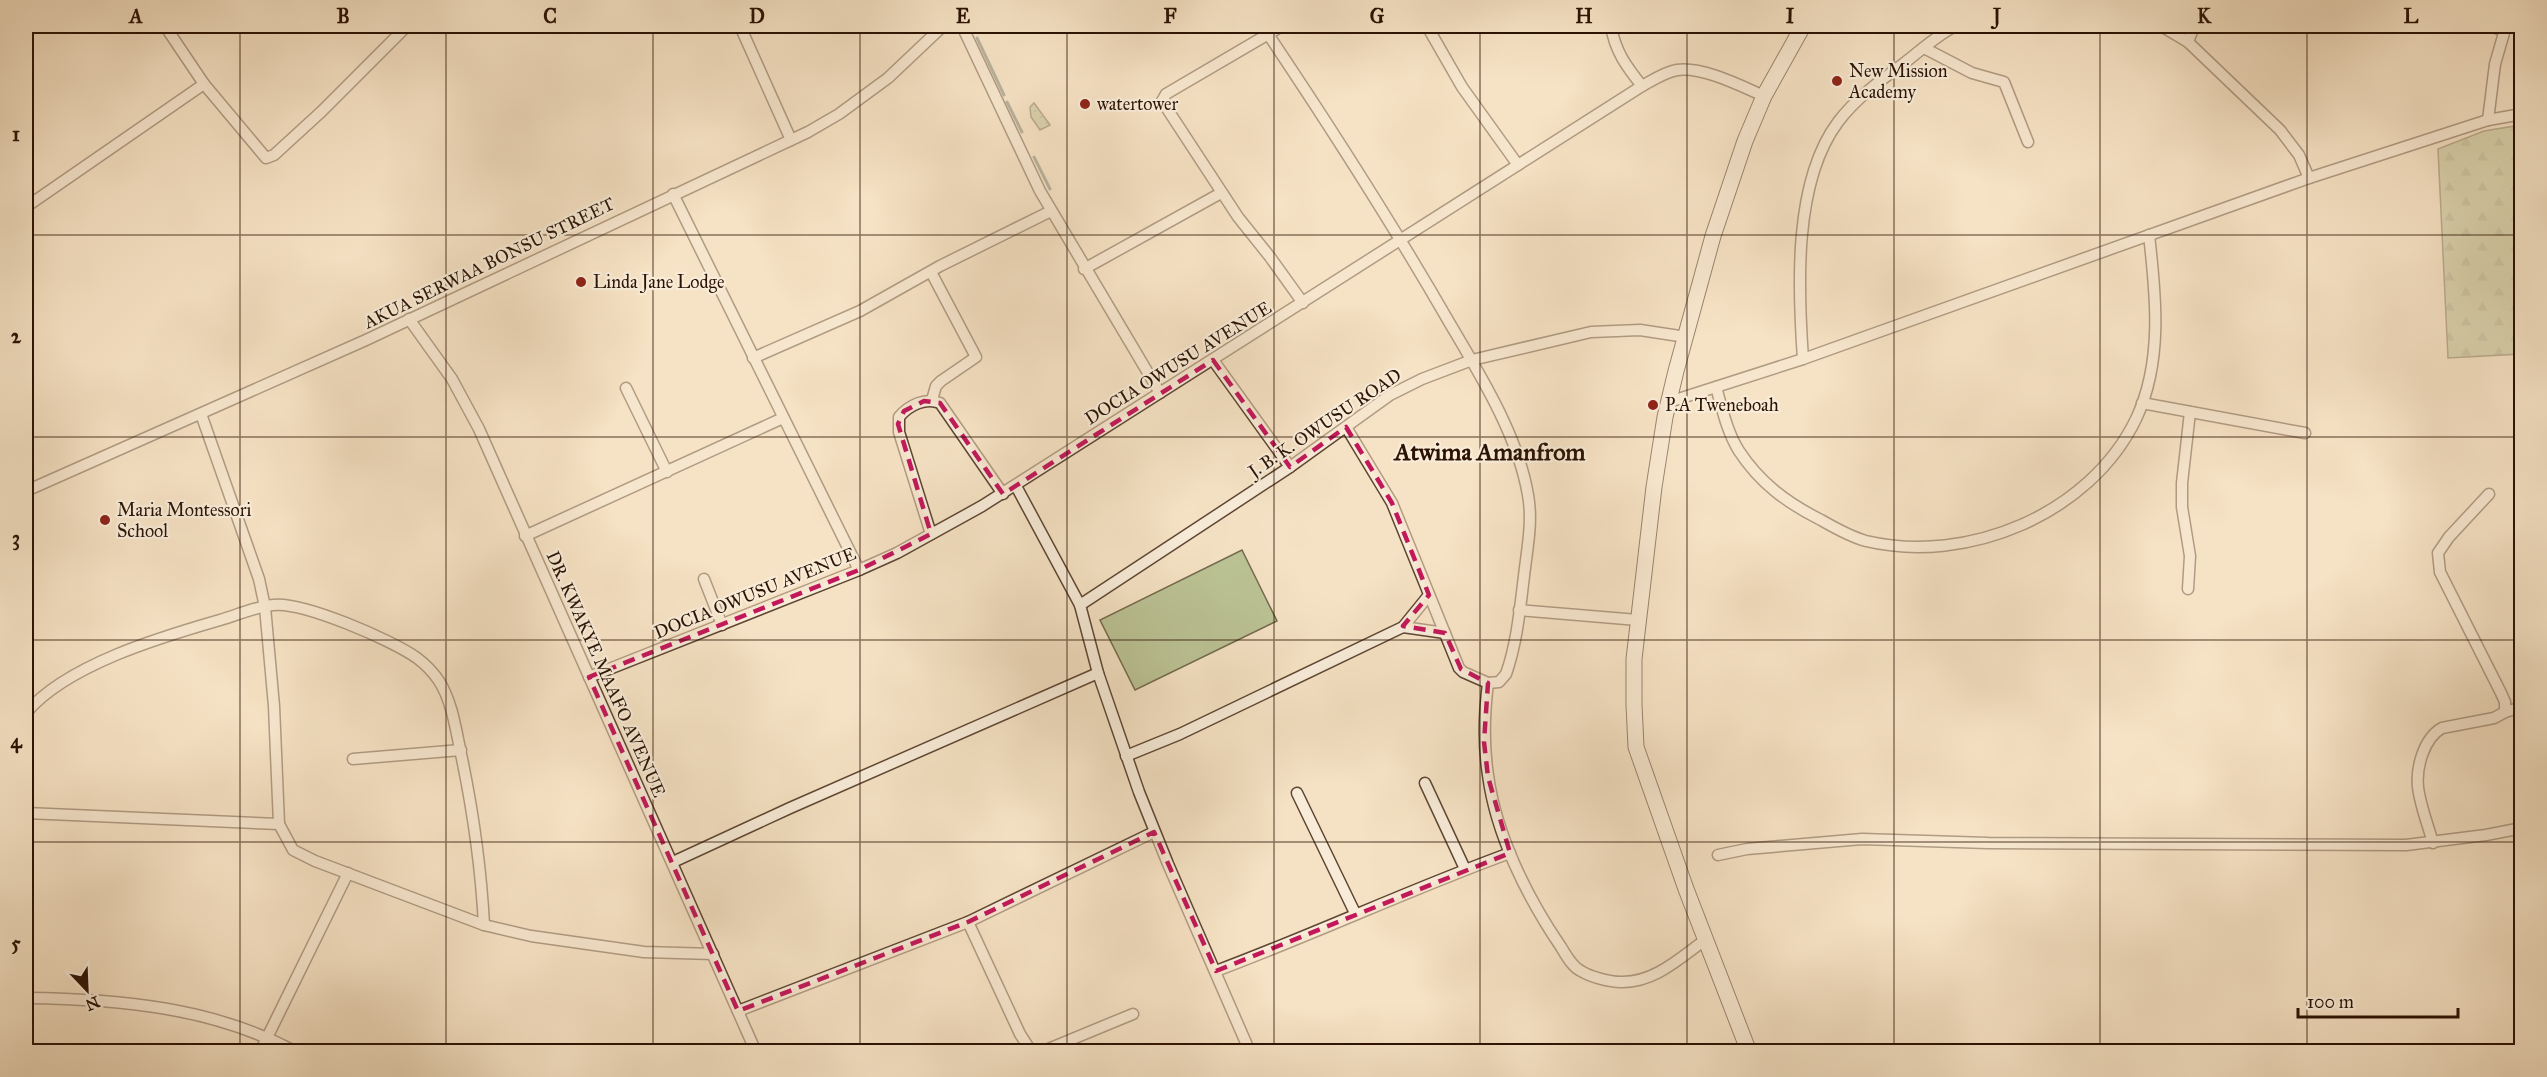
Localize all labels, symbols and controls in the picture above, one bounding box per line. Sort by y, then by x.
text: A [127,4,143,28]
text: B [336,4,350,28]
text: C [543,4,557,28]
text: D [749,4,765,28]
text: E [956,4,971,28]
text: F [1163,4,1177,28]
text: G [1370,4,1385,28]
text: H [1575,4,1593,28]
text: I [1786,4,1795,28]
text: J [1990,4,2002,30]
text: K [2197,4,2212,28]
text: L [2404,4,2419,28]
place label: New Mission Academy [1848,60,1948,103]
marker: New Mission Academy [1830,74,1844,88]
place label: watertower [1097,93,1179,115]
marker: watertower [1078,97,1092,111]
text: 1 [12,122,20,146]
street label: AKUA SERWAA BONSU STREET [359,193,618,334]
place label: Linda Jane Lodge [593,271,725,294]
marker: Linda Jane Lodge [574,275,588,289]
street label: DOCIA OWUSU AVENUE [1081,297,1275,429]
text: 2 [11,324,22,348]
street label: J. B. K. OWUSU ROAD [1243,364,1406,484]
place label: P.A Tweneboah [1665,394,1779,416]
marker: P.A Tweneboah [1646,398,1660,412]
district label: Atwima Amanfrom [1392,437,1586,467]
place label: Maria Montessori School [117,499,251,542]
marker: Maria Montessori School [98,513,112,527]
text: 3 [12,526,20,551]
street label: DOCIA OWUSU AVENUE [651,542,859,644]
street label: DR. KWAKYE MAAFO AVENUE [542,547,670,801]
text: 4 [10,729,22,754]
text: 5 [11,931,21,955]
north arrow [57,960,117,1020]
scale bar [2298,981,2458,1019]
text: 100 m [2307,991,2354,1013]
text: N [82,992,103,1015]

